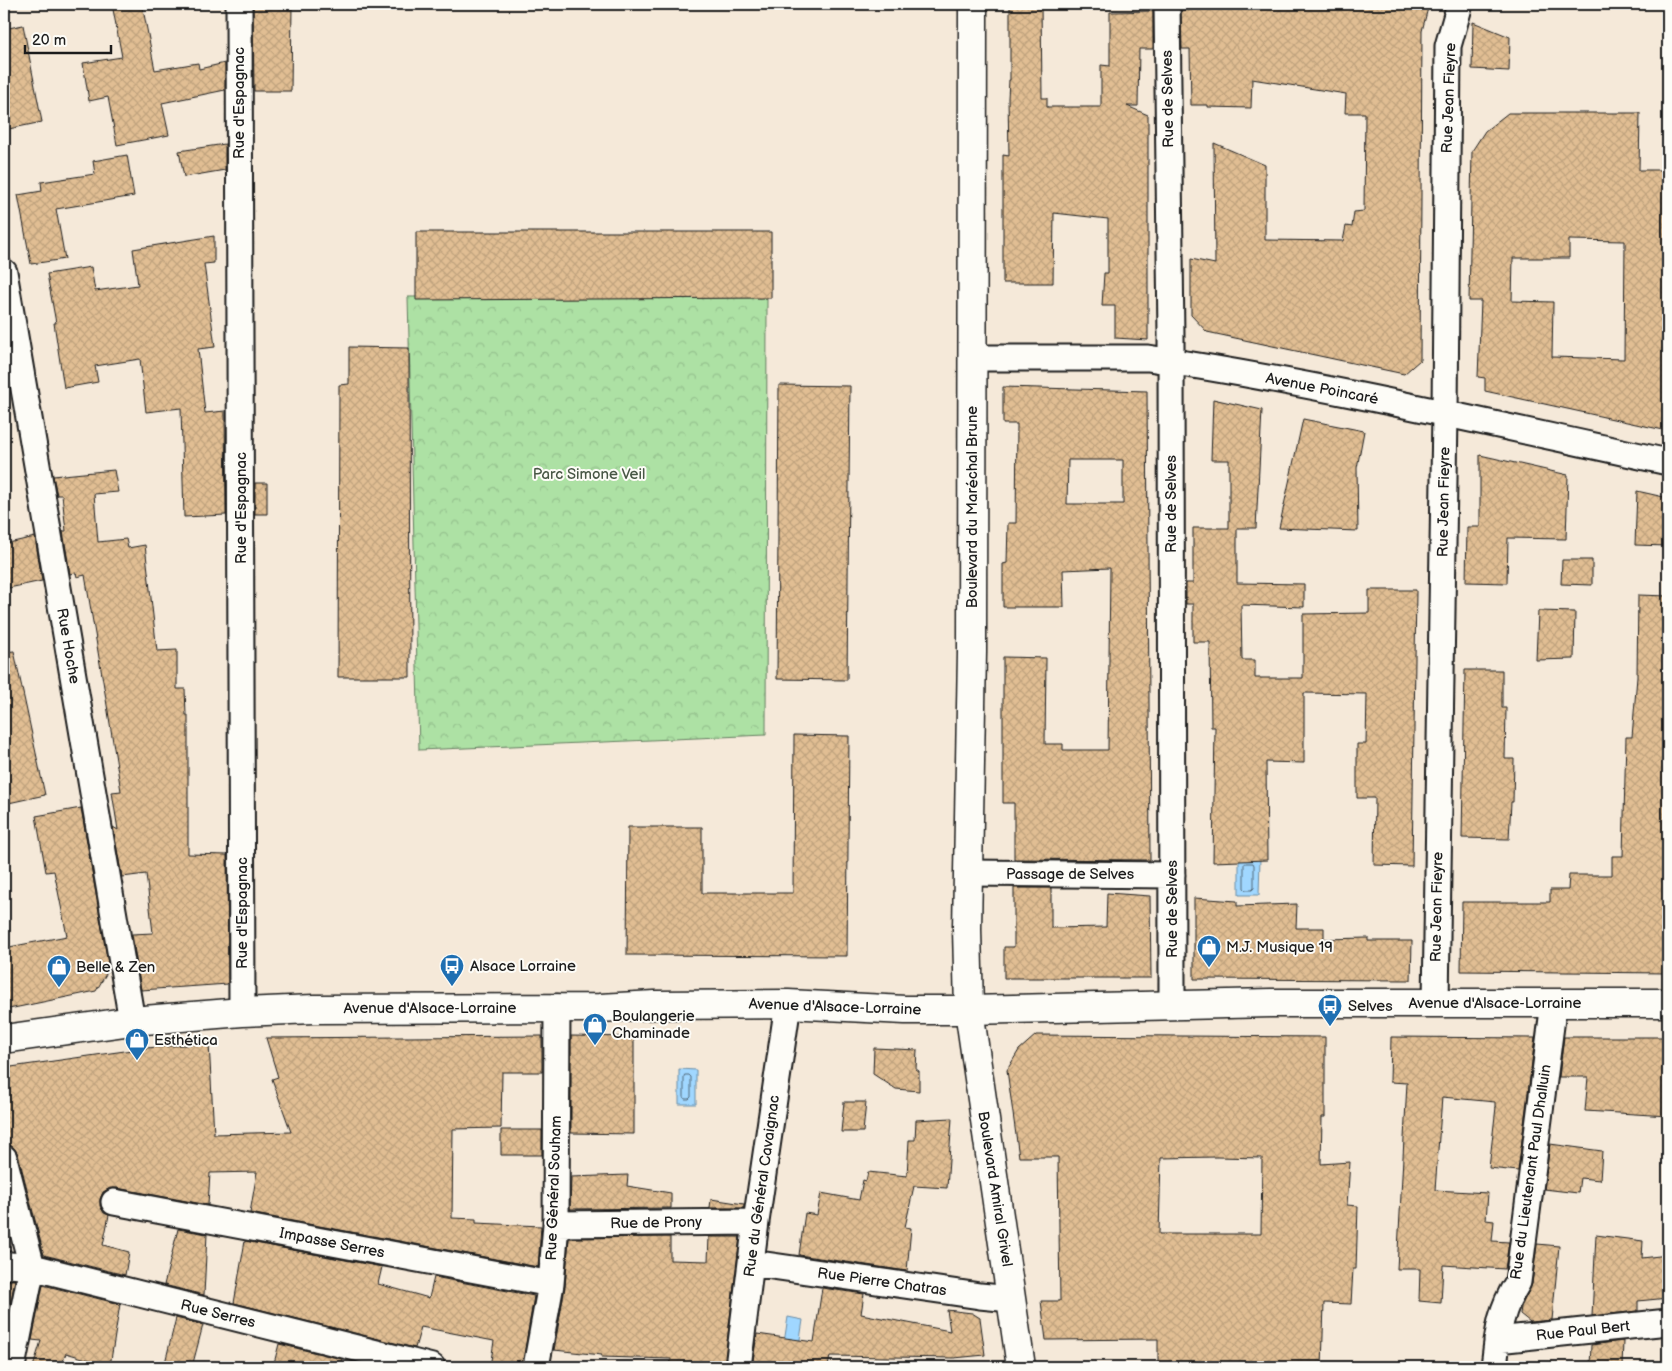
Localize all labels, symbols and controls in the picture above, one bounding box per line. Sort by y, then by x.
scale bar [25,22,111,54]
text: 20 m [32,31,66,50]
street label: Rue Jean Fieyre [1438,42,1460,154]
street label: Rue d'Espagnac [230,47,249,159]
street label: Rue de Selves [1158,49,1178,148]
street label: Avenue Poincaré [1264,369,1380,409]
street label: Boulevard du Maréchal Brune [963,406,982,608]
street label: Rue Jean Fieyre [1434,446,1454,557]
street label: Rue d'Espagnac [232,452,251,564]
street label: Rue de Selves [1162,454,1181,553]
park label: Parc Simone Veil [533,465,645,484]
street label: Rue Hoche [52,607,84,685]
street label: Rue Jean Fieyre [1427,851,1447,962]
street label: Rue d'Espagnac [233,857,252,969]
street label: Rue de Selves [1163,859,1182,958]
street label: Passage de Selves [1006,865,1135,884]
shop icon: M.J. Musique 19 [1196,934,1222,968]
place label: M.J. Musique 19 [1226,938,1333,957]
bus stop icon: Alsace Lorraine [439,953,465,987]
shop icon: Belle & Zen [46,954,72,988]
place label: Alsace Lorraine [470,957,576,976]
place label: Belle & Zen [76,958,155,977]
bus stop icon: Selves [1317,993,1343,1027]
street label: Avenue d'Alsace-Lorraine [748,994,922,1020]
street label: Avenue d'Alsace-Lorraine [1409,994,1582,1013]
place label: Selves [1348,997,1393,1016]
street label: Avenue d'Alsace-Lorraine [344,999,517,1018]
place label: Boulangerie Chaminade [612,1007,695,1043]
shop icon: Boulangerie Chaminade [582,1012,608,1046]
shop icon: Esthética [124,1027,150,1061]
place label: Esthética [154,1031,218,1050]
street label: Rue du Lieutenant Paul Dhalluin [1506,1063,1556,1281]
street label: Rue du Général Cavaignac [740,1094,784,1278]
street label: Boulevard Amiral Grivel [973,1110,1017,1268]
street label: Rue Général Souham [542,1115,566,1261]
street label: Rue de Prony [610,1213,702,1233]
street label: Impasse Serres [278,1224,387,1263]
street label: Rue Pierre Chatras [816,1264,948,1301]
street label: Rue Serres [179,1296,258,1333]
street label: Rue Paul Bert [1535,1317,1631,1345]

